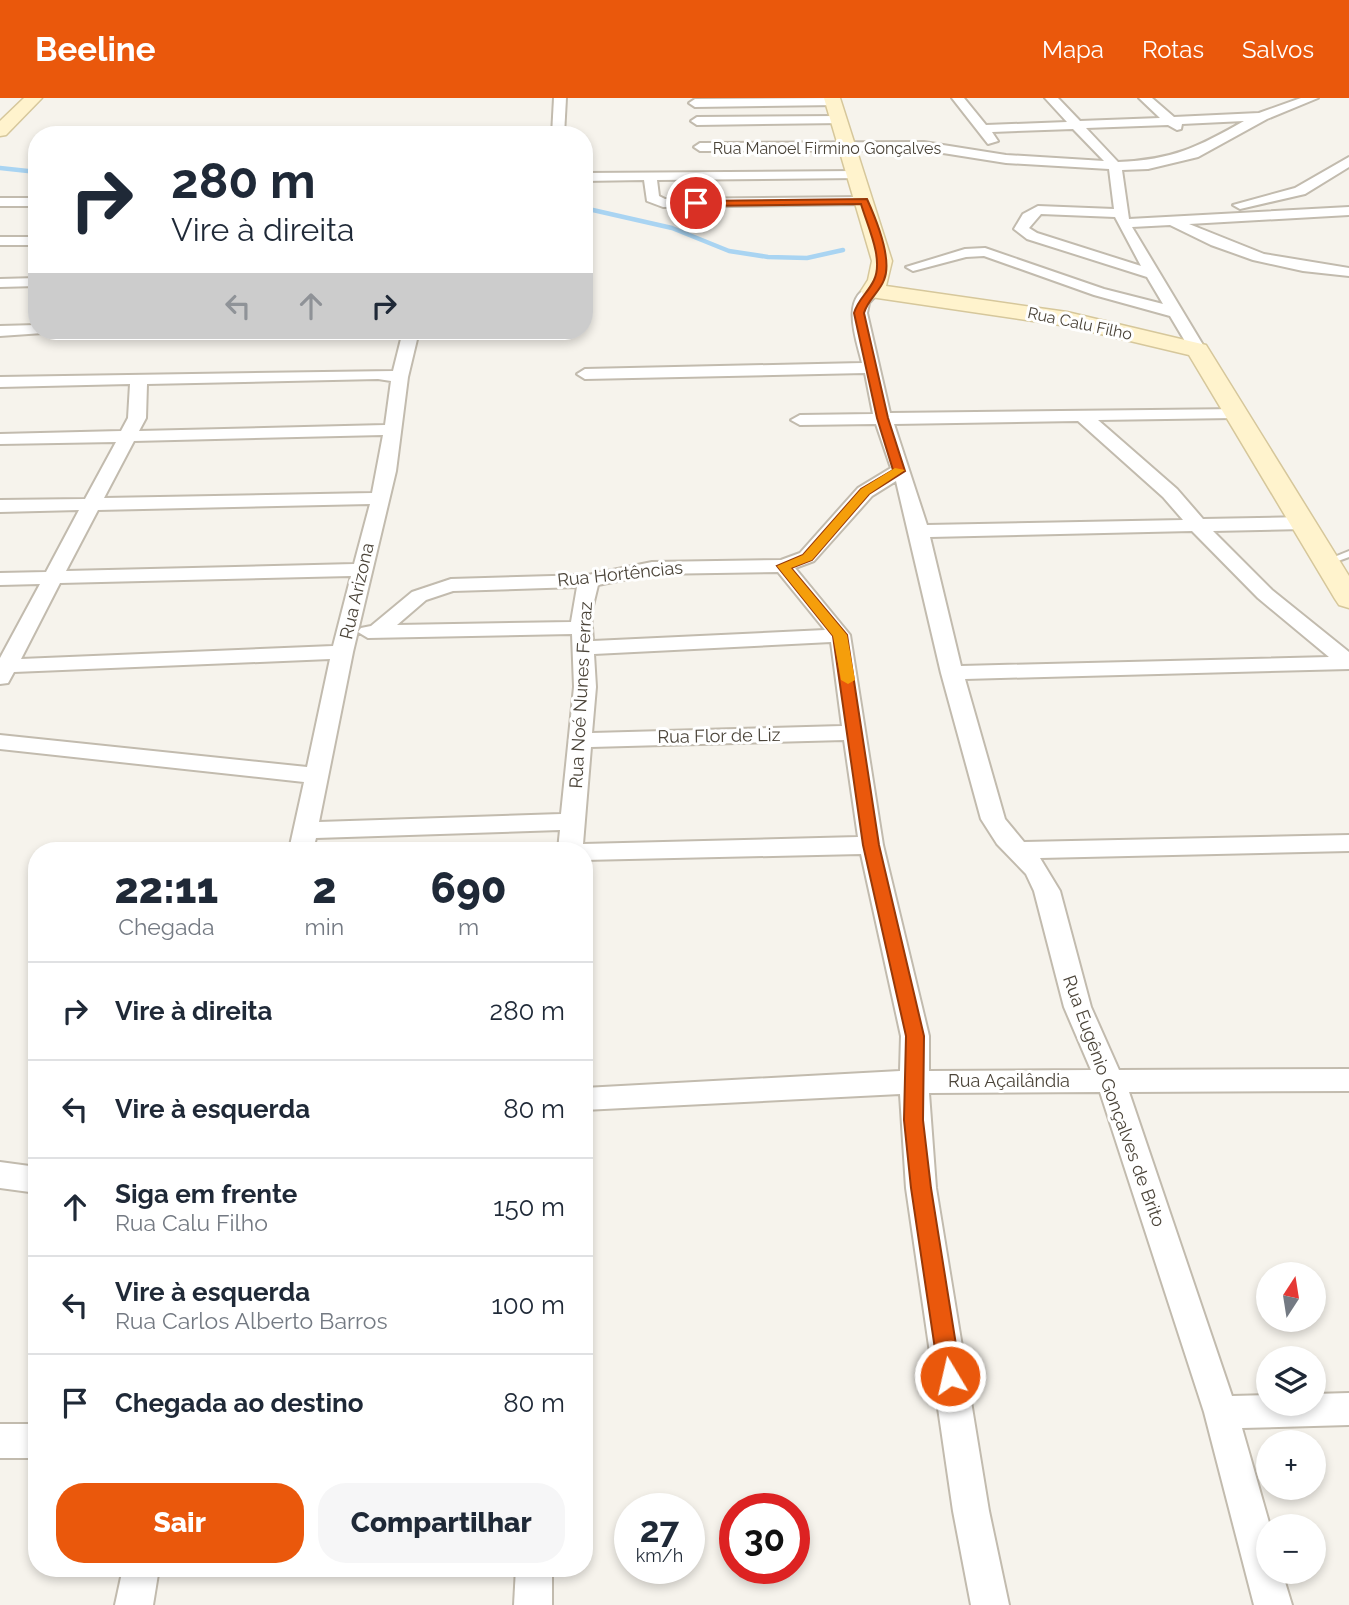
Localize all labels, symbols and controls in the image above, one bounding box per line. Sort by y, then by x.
text: Beeline [35,30,156,69]
text: Mapa [1042,35,1104,64]
text: Rotas [1142,35,1204,64]
text: Salvos [1242,35,1314,64]
street label: Rua Manoel Firmino Gonçalves [713,139,941,158]
text: 280 m [171,152,316,209]
icon: right [56,154,147,245]
pin [666,173,726,233]
icon: arrive [677,184,715,222]
text: Vire à direita [171,211,354,248]
icon: left [219,287,257,325]
icon: ahead [292,287,330,325]
icon: right [365,287,403,325]
street label: Rua Calu Filho [1026,303,1134,344]
street label: Rua Arizona [335,541,378,641]
street label: Rua Hortências [556,556,684,591]
street label: Rua Noé Nunes Ferraz [565,601,596,789]
street label: Rua Flor de Liz [657,724,781,747]
text: 22:11 [114,864,218,913]
text: 2 [312,864,337,913]
text: 690 [431,864,507,913]
text: Chegada [118,913,214,940]
text: min [305,913,344,940]
text: m [458,913,479,940]
street label: Rua Eugênio Gonçalves de Brito [1059,972,1170,1230]
icon: right [56,992,94,1030]
text: Vire à direita [115,996,272,1026]
text: 280 m [490,996,565,1026]
street label: Rua Açailândia [948,1070,1070,1091]
icon: left [56,1090,94,1128]
text: Vire à esquerda [115,1094,310,1124]
text: 80 m [503,1094,565,1124]
text: Siga em frente [115,1179,297,1209]
icon: ahead [56,1188,94,1226]
text: 150 m [493,1192,565,1222]
text: Rua Calu Filho [115,1209,268,1236]
north arrow [1256,1262,1326,1332]
map controls [1256,1262,1326,1584]
text: Vire à esquerda [115,1277,310,1307]
icon: left [56,1286,94,1324]
text: 100 m [492,1290,565,1320]
text: Rua Carlos Alberto Barros [115,1307,388,1334]
position arrow [913,1339,987,1413]
button: layers [1256,1346,1326,1416]
icon: arrive [56,1384,94,1422]
text: Chegada ao destino [115,1388,364,1418]
text: 80 m [503,1388,565,1418]
button: + [1256,1430,1326,1500]
button: Sair [56,1483,304,1563]
button: Compartilhar [318,1483,565,1563]
speed limit sign: 30 [719,1493,810,1584]
text: 27 [640,1509,679,1550]
button: − [1256,1514,1326,1584]
text: km/h [636,1545,683,1566]

